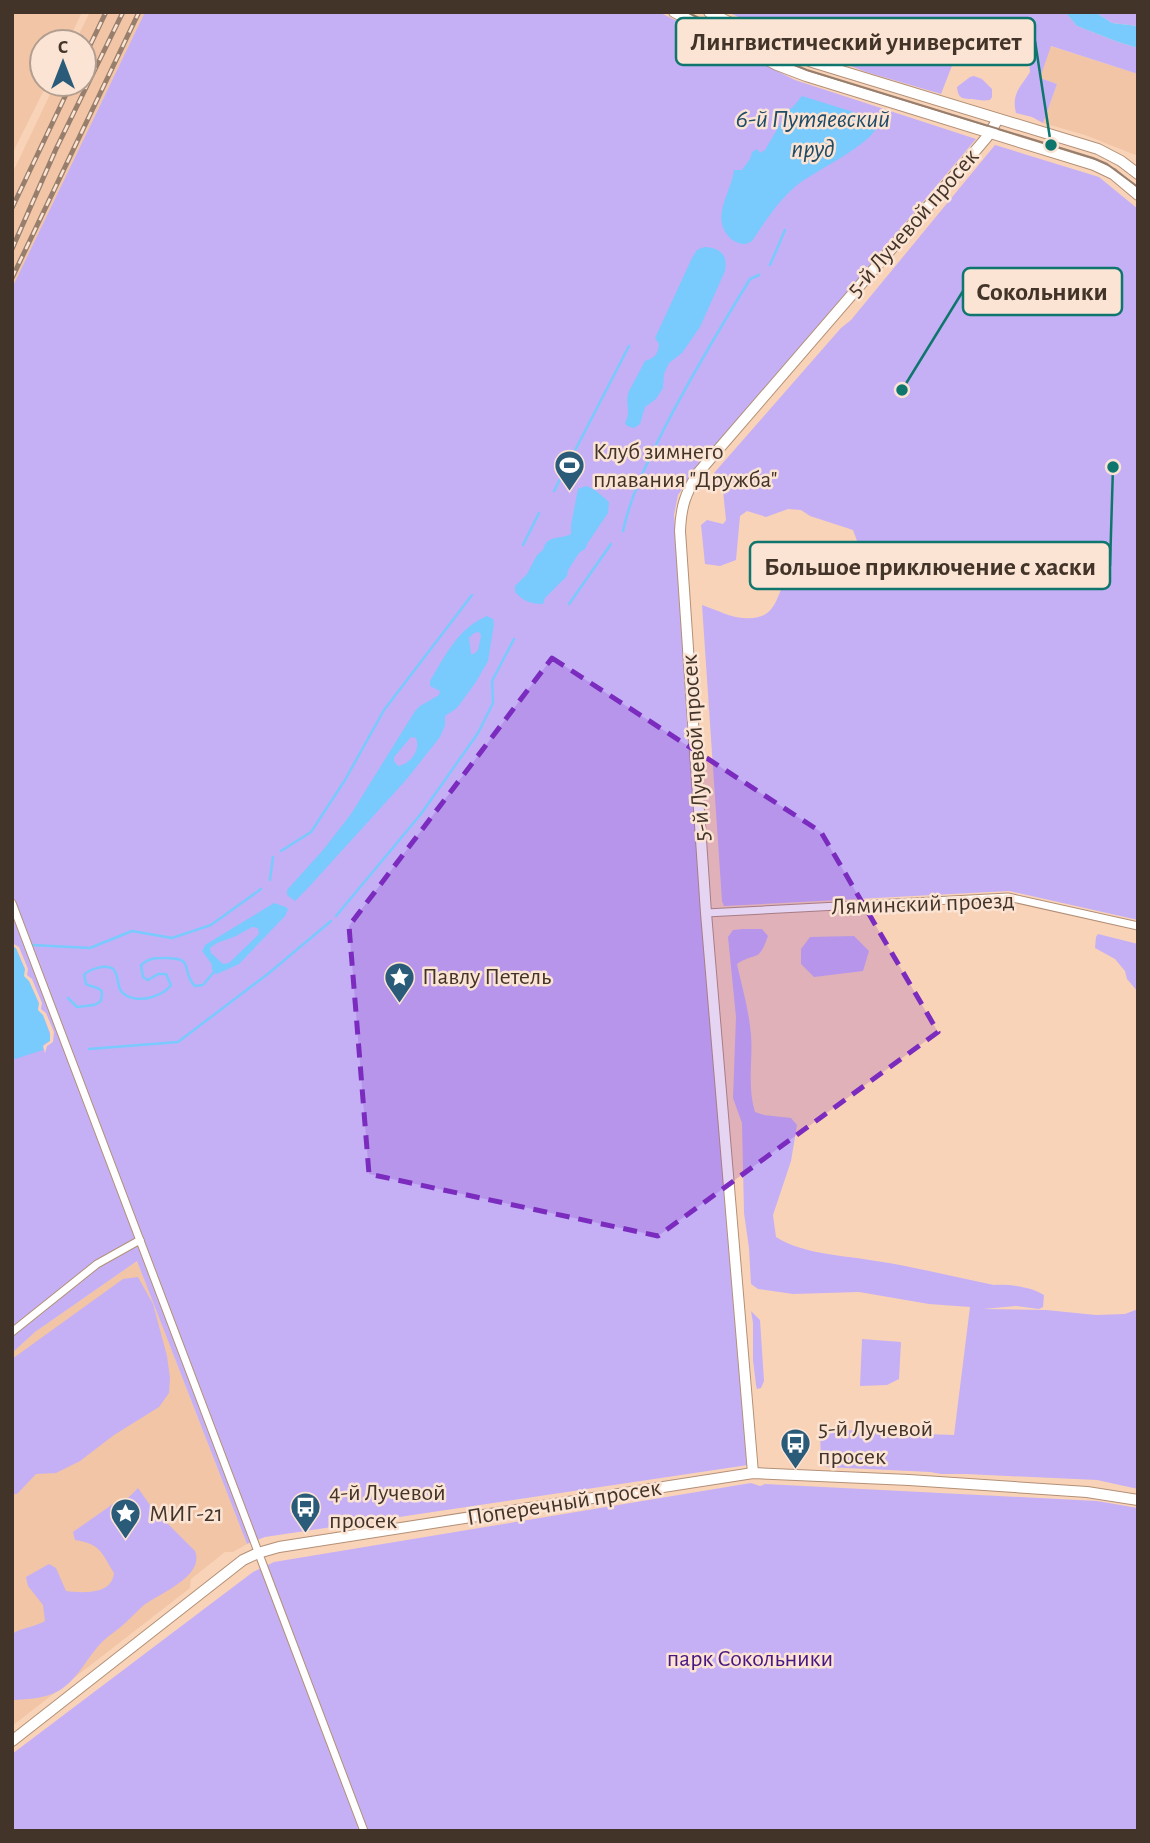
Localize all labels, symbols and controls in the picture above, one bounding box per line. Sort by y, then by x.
callout: Лингвистический университет [676,18,1035,65]
north arrow [28,28,98,98]
text: Лингвистический университет [690,29,1023,55]
text: С [58,38,68,57]
water label: 6-й Путяевский пруд [736,106,890,162]
street label: 5-й Лучевой просек [843,144,983,302]
callout: Сокольники [963,268,1122,315]
text: Сокольники [976,279,1108,305]
place label: Клуб зимнего плавания "Дружба" [593,440,778,492]
sports icon: Клуб зимнего плавания "Дружба" [553,449,587,493]
callout: Большое приключение с хаски [750,542,1110,589]
text: Большое приключение с хаски [764,554,1096,580]
street label: 5-й Лучевой просек [677,654,715,842]
street label: Ляминский проезд [831,889,1015,919]
place icon: Павлу Петель [382,960,416,1004]
place label: Павлу Петель [422,965,551,989]
place label: 5-й Лучевой просек [818,1417,933,1469]
bus stop icon: 5-й Лучевой просек [778,1426,812,1470]
street label: Поперечный просек [465,1476,663,1530]
place label: 4-й Лучевой просек [329,1481,446,1533]
bus stop icon: 4-й Лучевой просек [289,1490,323,1534]
place icon: МИГ-21 [109,1497,143,1541]
place label: МИГ-21 [149,1502,223,1526]
park label: парк Сокольники [667,1647,833,1671]

